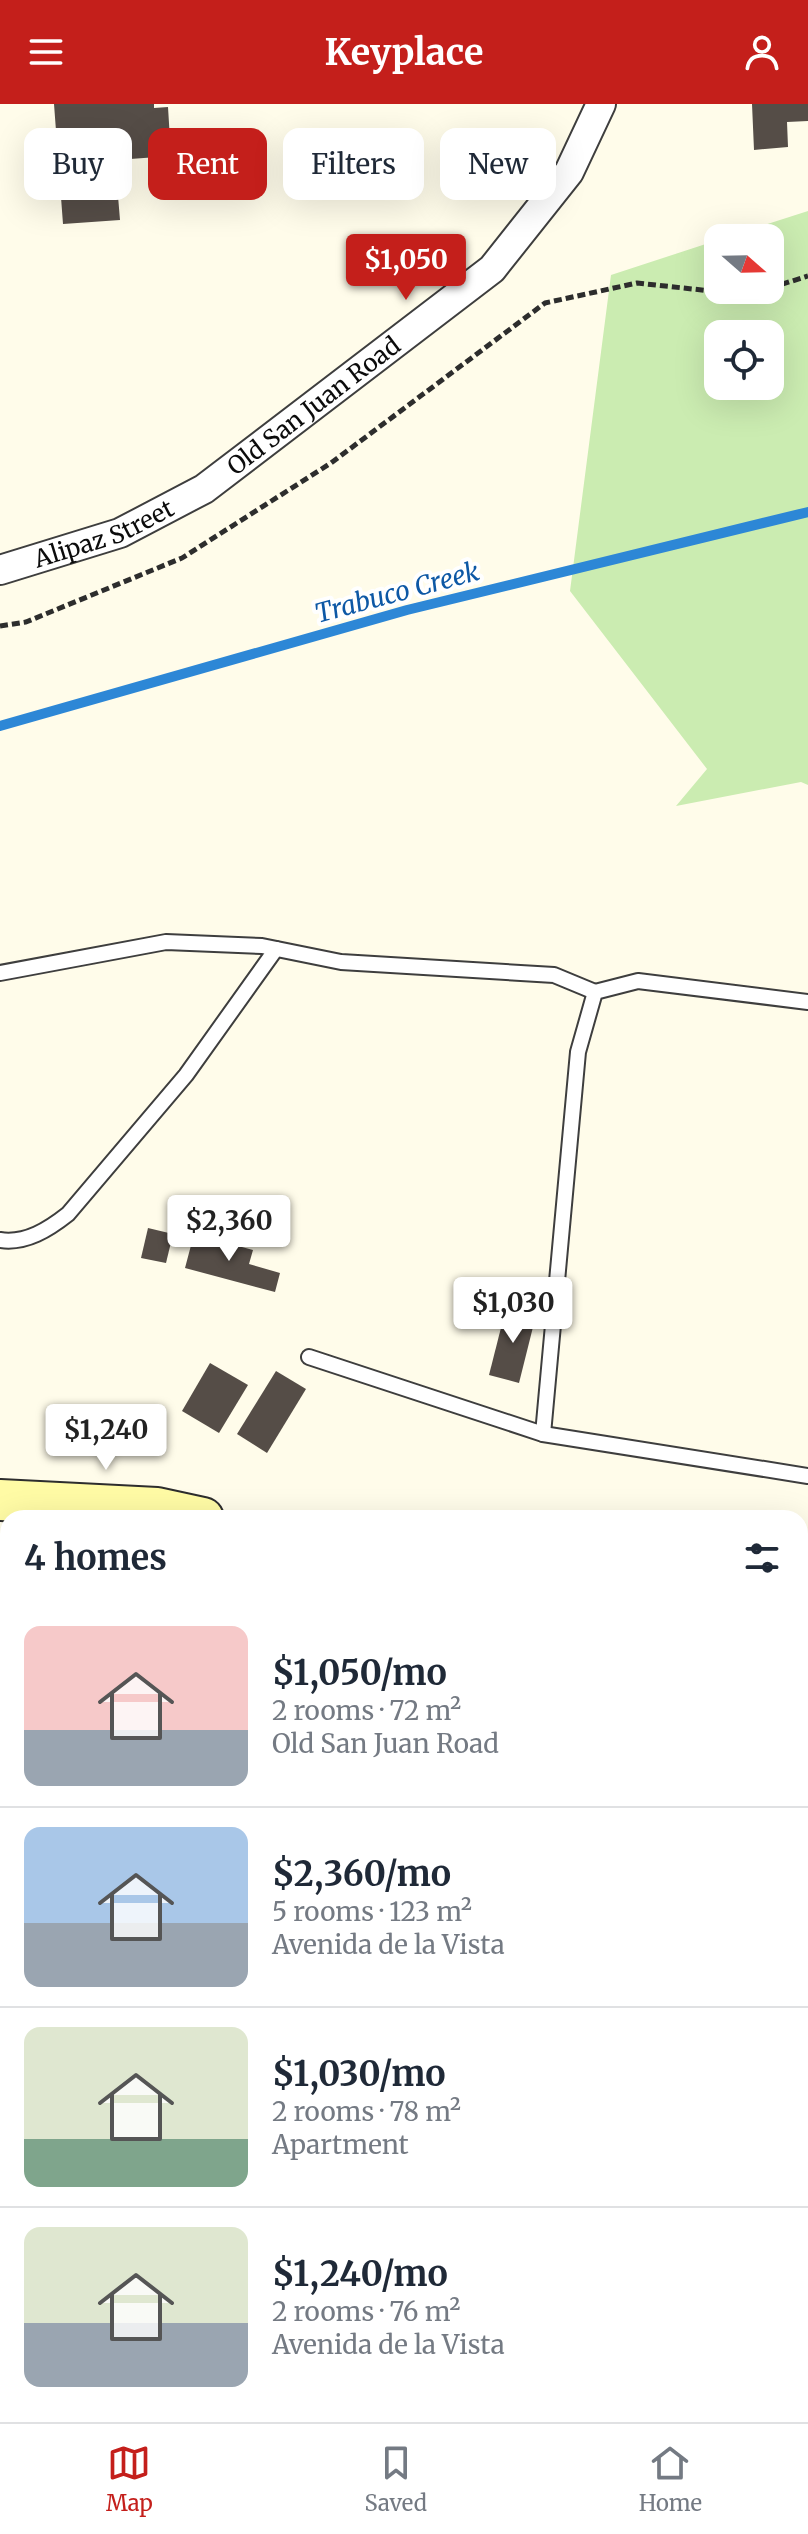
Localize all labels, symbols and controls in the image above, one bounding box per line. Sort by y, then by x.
icon: menu [24,30,68,74]
text: Keyplace [324,30,484,75]
icon: person [740,30,784,74]
chip: Buy [24,128,132,200]
chip: Rent [148,128,267,200]
chip: Filters [283,128,424,200]
chip: New [440,128,556,200]
north arrow [704,224,784,304]
map controls [704,224,784,400]
pin: $1,050 [341,234,471,302]
text: $1,050 [364,243,448,276]
button: locate [704,320,784,400]
street label: Old San Juan Road [221,330,406,481]
street label: Alipaz Street [29,492,179,574]
water label: Trabuco Creek [311,554,483,630]
pin: $2,360 [164,1195,294,1263]
text: $2,360 [185,1204,273,1237]
pin: $1,030 [448,1277,578,1345]
text: $1,030 [471,1286,555,1319]
pin: $1,240 [41,1404,171,1472]
text: $1,240 [64,1413,148,1446]
icon: filters [740,1536,784,1580]
text: 4 homes [24,1537,167,1579]
text: $1,050/mo [272,1652,447,1694]
icon: home [88,1658,184,1754]
text: 2 rooms · 72 m² [272,1694,461,1727]
text: Old San Juan Road [272,1727,499,1760]
text: $2,360/mo [272,1853,451,1895]
icon: home [88,1859,184,1955]
text: 5 rooms · 123 m² [272,1895,472,1928]
text: Avenida de la Vista [272,1928,505,1961]
text: $1,030/mo [272,2053,446,2095]
icon: home [88,2059,184,2155]
text: 2 rooms · 78 m² [272,2095,461,2128]
text: Apartment [272,2128,409,2161]
text: $1,240/mo [272,2253,448,2295]
icon: home [88,2259,184,2355]
text: 2 rooms · 76 m² [272,2295,460,2328]
text: Avenida de la Vista [272,2328,505,2361]
tab: Map [106,2441,153,2517]
tab: Saved [365,2441,427,2517]
tab: Home [639,2441,702,2517]

